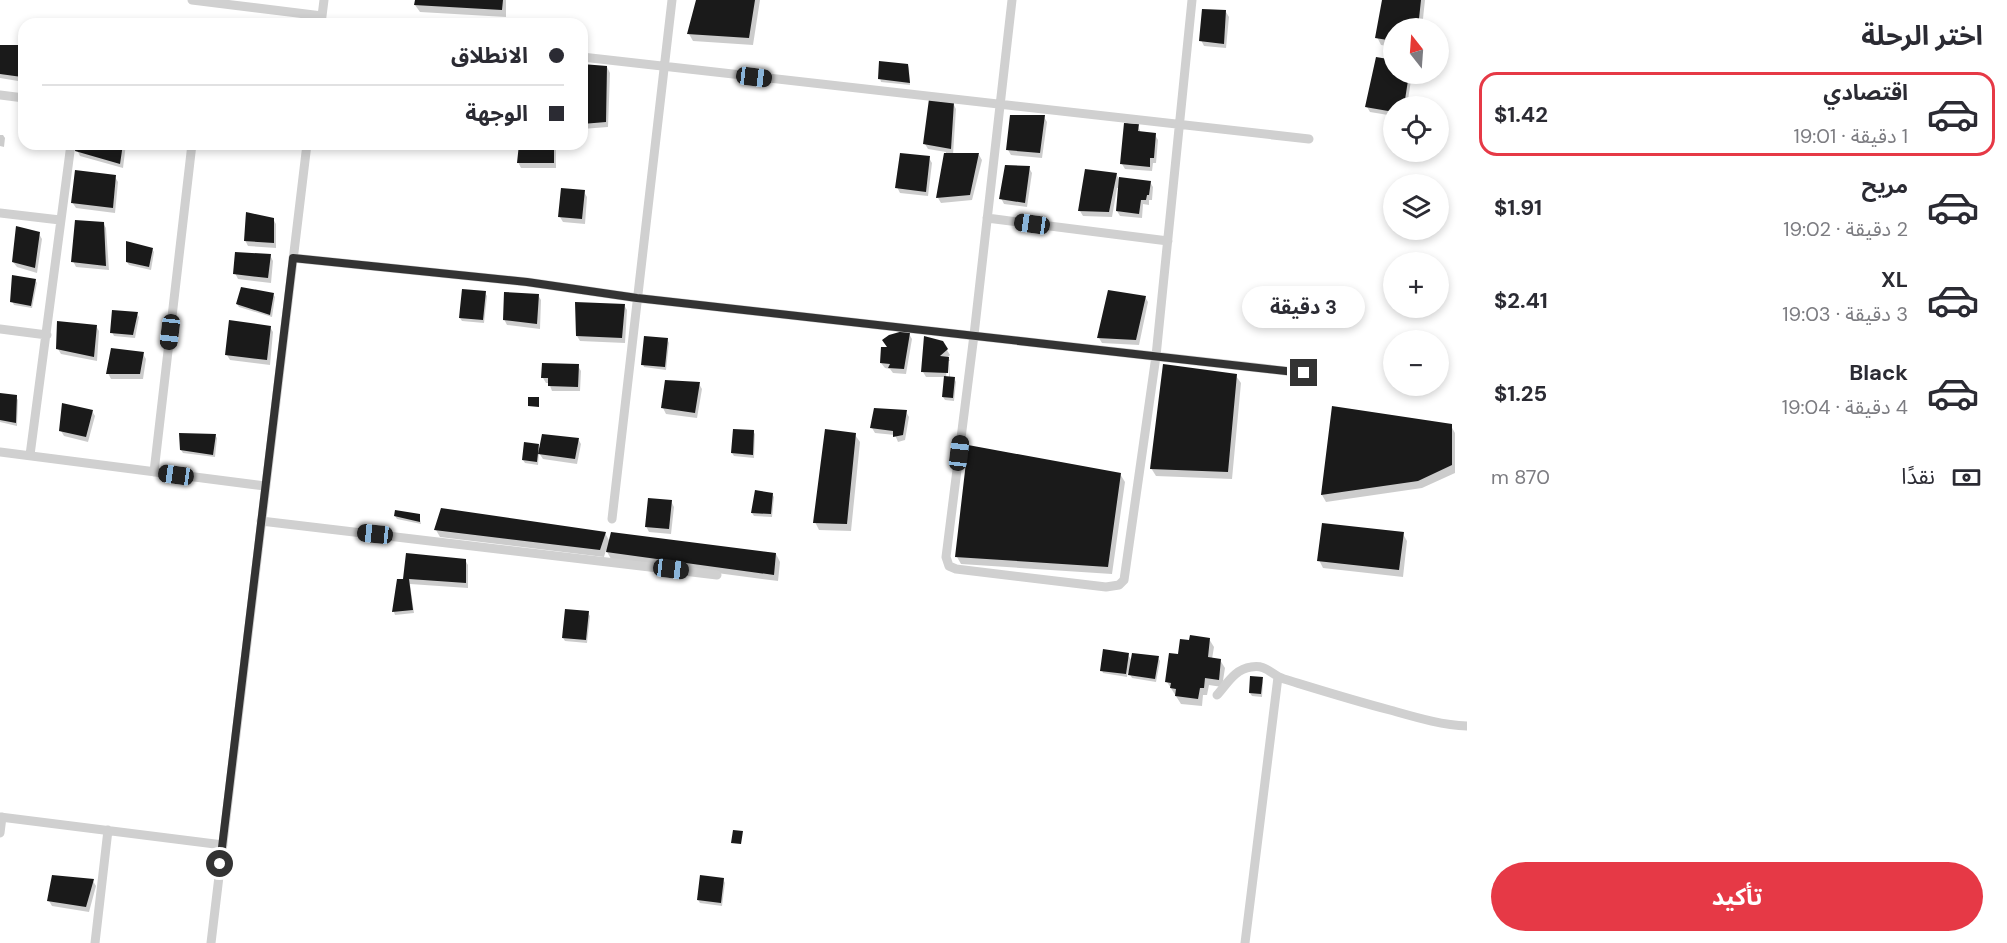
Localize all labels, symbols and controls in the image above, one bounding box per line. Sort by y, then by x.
north arrow [1383,18,1449,84]
map controls [1383,18,1449,396]
text: اختر الرحلة [1861,18,1983,53]
text: الانطلاق [451,41,528,70]
car [735,66,773,88]
text: اقتصادي [1823,78,1908,107]
icon: car [1926,87,1980,141]
button: locate [1383,96,1449,162]
text: الوجهة [465,99,528,128]
text: $1.42 [1494,100,1548,129]
text: 1 دقيقة · 19:01 [1794,123,1908,149]
text: مريح [1862,171,1908,200]
button: layers [1383,174,1449,240]
icon: car [1926,180,1980,234]
text: $1.91 [1494,193,1542,222]
car [1013,213,1051,235]
text: 2 دقيقة · 19:02 [1783,216,1908,242]
button: + [1383,252,1449,318]
text: XL [1881,265,1908,294]
icon: car [1926,273,1980,327]
callout: 3 دقيقة [1242,286,1366,328]
text: $2.41 [1494,286,1548,315]
text: 3 دقيقة [1270,294,1337,320]
text: 3 دقيقة · 19:03 [1782,301,1908,327]
car [159,313,181,351]
button: − [1383,330,1449,396]
text: Black [1849,358,1908,387]
route end [1290,359,1317,386]
icon: car [1926,366,1980,420]
text: $1.25 [1494,379,1547,408]
text: 4 دقيقة · 19:04 [1782,394,1908,420]
car [948,434,970,472]
icon: cash [1950,461,1983,494]
text: نقدًا [1901,462,1935,491]
car [157,464,195,486]
text: 870 m [1491,464,1550,490]
car [356,523,394,545]
car [652,558,690,580]
route start [206,850,233,877]
button: تأكيد [1491,862,1983,931]

